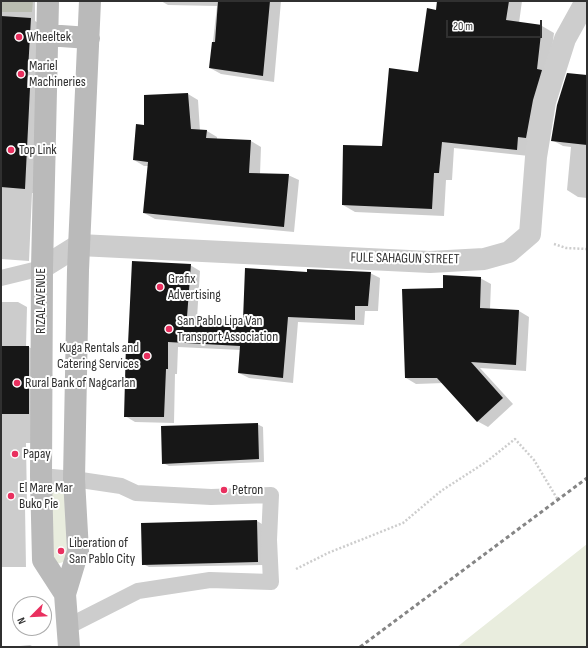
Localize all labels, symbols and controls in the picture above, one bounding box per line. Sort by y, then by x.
scale bar [448,12,544,38]
text: 20 m [453,19,473,34]
place label: Wheeltek [27,29,71,45]
marker: Wheeltek [14,32,24,42]
place label: Mariel Machineries [29,58,86,90]
marker: Mariel Machineries [16,69,26,79]
place label: Top Link [19,142,57,158]
marker: Top Link [6,145,16,155]
street label: FULE SAHAGUN STREET [350,250,460,268]
street label: RIZAL AVENUE [33,268,49,334]
place label: Grafix Advertising [168,271,221,304]
marker: Grafix Advertising [155,282,165,292]
place label: San Pablo Lipa Van Transport Association [177,313,278,346]
marker: San Pablo Lipa Van Transport Association [164,324,174,334]
place label: Kuga Rentals and Catering Services [57,340,139,372]
marker: Kuga Rentals and Catering Services [142,351,152,361]
place label: Rural Bank of Nagcarlan [25,375,135,391]
marker: Rural Bank of Nagcarlan [12,378,22,388]
place label: Papay [23,446,51,462]
marker: Papay [10,449,20,459]
place label: El Mare Mar Buko Pie [19,480,73,512]
place label: Petron [232,482,263,498]
marker: Petron [219,485,229,495]
marker: El Mare Mar Buko Pie [6,491,16,501]
place label: Liberation of San Pablo City [69,535,135,568]
marker: Liberation of San Pablo City [56,546,66,556]
north arrow [12,596,52,636]
text: N [14,615,29,626]

